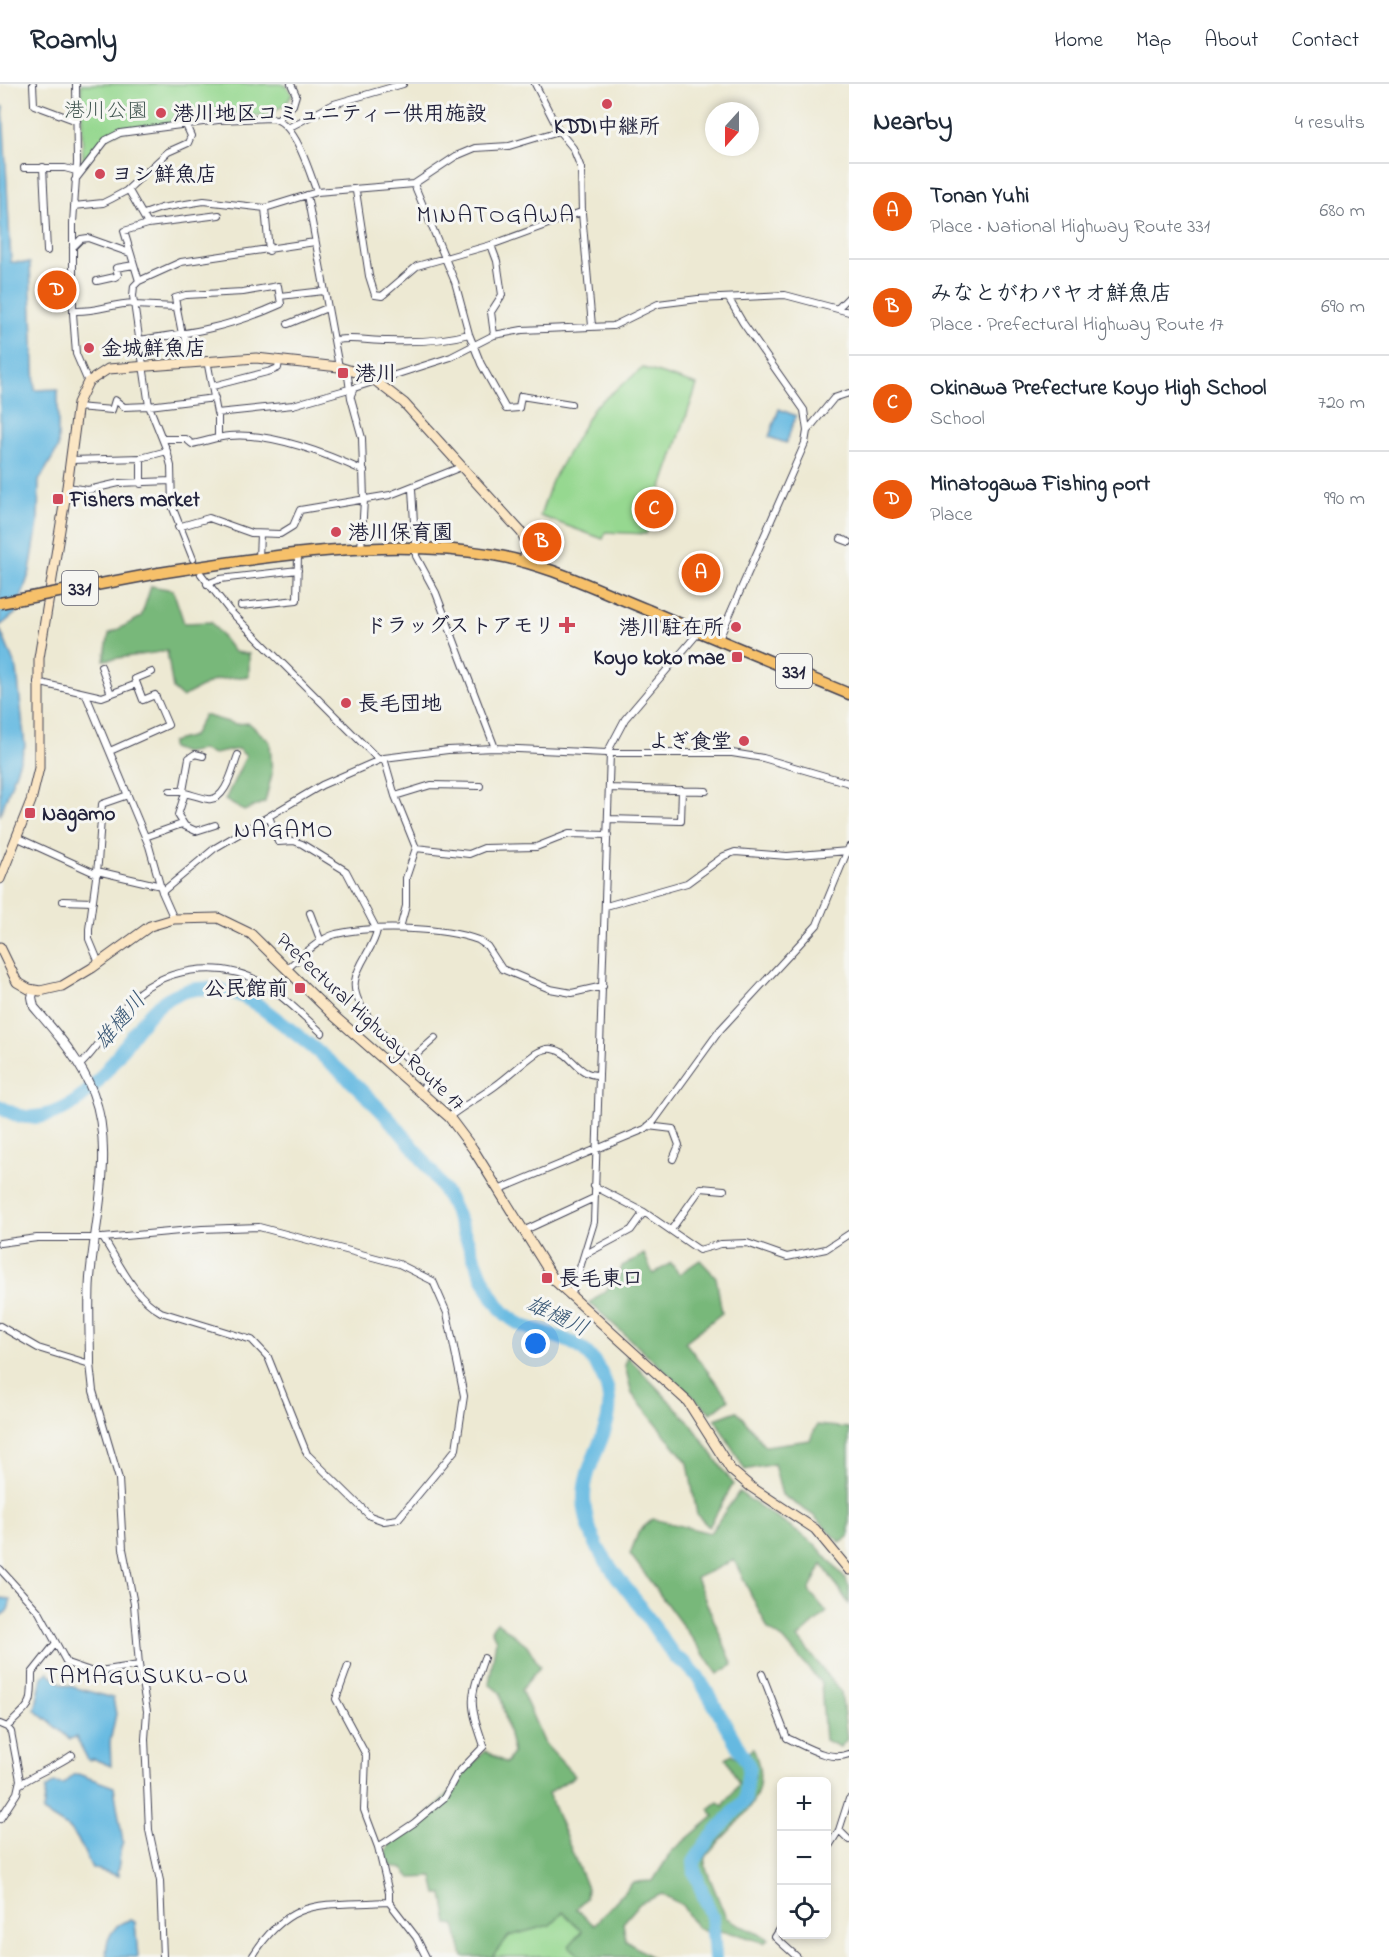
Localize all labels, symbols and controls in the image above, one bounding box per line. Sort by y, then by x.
text: Roamly [30,21,117,62]
text: Home [1054,26,1103,56]
text: Map [1136,26,1171,56]
text: About [1204,26,1258,56]
text: Contact [1291,26,1359,56]
park label: 港川公園 [64,97,148,127]
marker: KDDI中継所 [600,97,614,111]
place label: 港川地区コミュニティー供用施設 [173,100,487,130]
north arrow [705,102,759,156]
text: Nearby [873,104,952,142]
marker: 港川地区コミュニティー供用施設 [154,106,168,120]
text: 4 results [1295,109,1365,138]
place label: KDDI中継所 [554,113,660,143]
place label: ヨシ鮮魚店 [112,161,217,191]
marker: ヨシ鮮魚店 [93,167,107,181]
text: Tonan Yuhi [930,181,1029,213]
text: A [886,197,899,226]
text: 680 m [1320,197,1365,226]
district label: MINATOGAWA [417,199,575,234]
text: Place · National Highway Route 331 [930,213,1210,242]
pin: D [38,268,76,312]
text: みなとがわパヤオ鮮魚店 [930,279,1172,311]
text: B [886,293,899,322]
text: 690 m [1321,293,1365,322]
text: Place · Prefectural Highway Route 17 [930,311,1224,340]
place label: 金城鮮魚店 [101,335,206,365]
marker: 金城鮮魚店 [82,341,96,355]
place label: 港川 [355,360,397,390]
marker: 港川 [336,366,350,380]
text: Okinawa Prefecture Koyo High School [930,373,1267,405]
text: C [887,389,898,418]
text: 720 m [1318,389,1365,418]
text: School [930,405,985,434]
text: Minatogawa Fishing port [930,469,1150,501]
text: D [885,485,900,514]
text: 990 m [1324,485,1365,514]
place label: Fishers market [69,486,201,516]
pin: C [634,486,674,532]
marker: Fishers market [51,492,65,506]
text: Place [930,501,972,530]
place label: 港川保育園 [348,519,453,549]
pin: B [522,520,562,564]
marker: 港川保育園 [329,525,343,539]
pin: A [682,550,720,596]
road number: 331 [62,571,98,605]
place label: ドラッグストアモリ [366,612,555,642]
place label: 港川駐在所 [619,614,724,644]
marker: ドラッグストアモリ [560,618,574,632]
marker: 港川駐在所 [729,620,743,634]
place label: Koyo koko mae [594,644,726,676]
marker: Koyo koko mae [730,650,744,664]
road number: 331 [776,654,812,688]
place label: 長毛団地 [358,690,442,720]
marker: 長毛団地 [339,696,353,710]
place label: よぎ食堂 [648,728,732,758]
marker: よぎ食堂 [737,734,751,748]
place label: Nagamo [42,800,116,832]
marker: Nagamo [23,806,37,820]
district label: NAGAMO [234,814,334,849]
street label: Prefectural Highway Route 17 [267,927,471,1120]
place label: 公民館前 [204,975,288,1005]
marker: 公民館前 [293,981,307,995]
water label: 雄樋川 [88,986,155,1057]
place label: 長毛東口 [559,1265,643,1295]
marker: 長毛東口 [540,1271,554,1285]
water label: 雄樋川 [520,1289,593,1346]
your location [521,1329,550,1358]
district label: TAMAGUSUKU-OU [45,1660,249,1695]
map controls [777,1777,831,1939]
button: + [777,1777,831,1831]
button: − [777,1831,831,1885]
button: locate [777,1885,831,1939]

